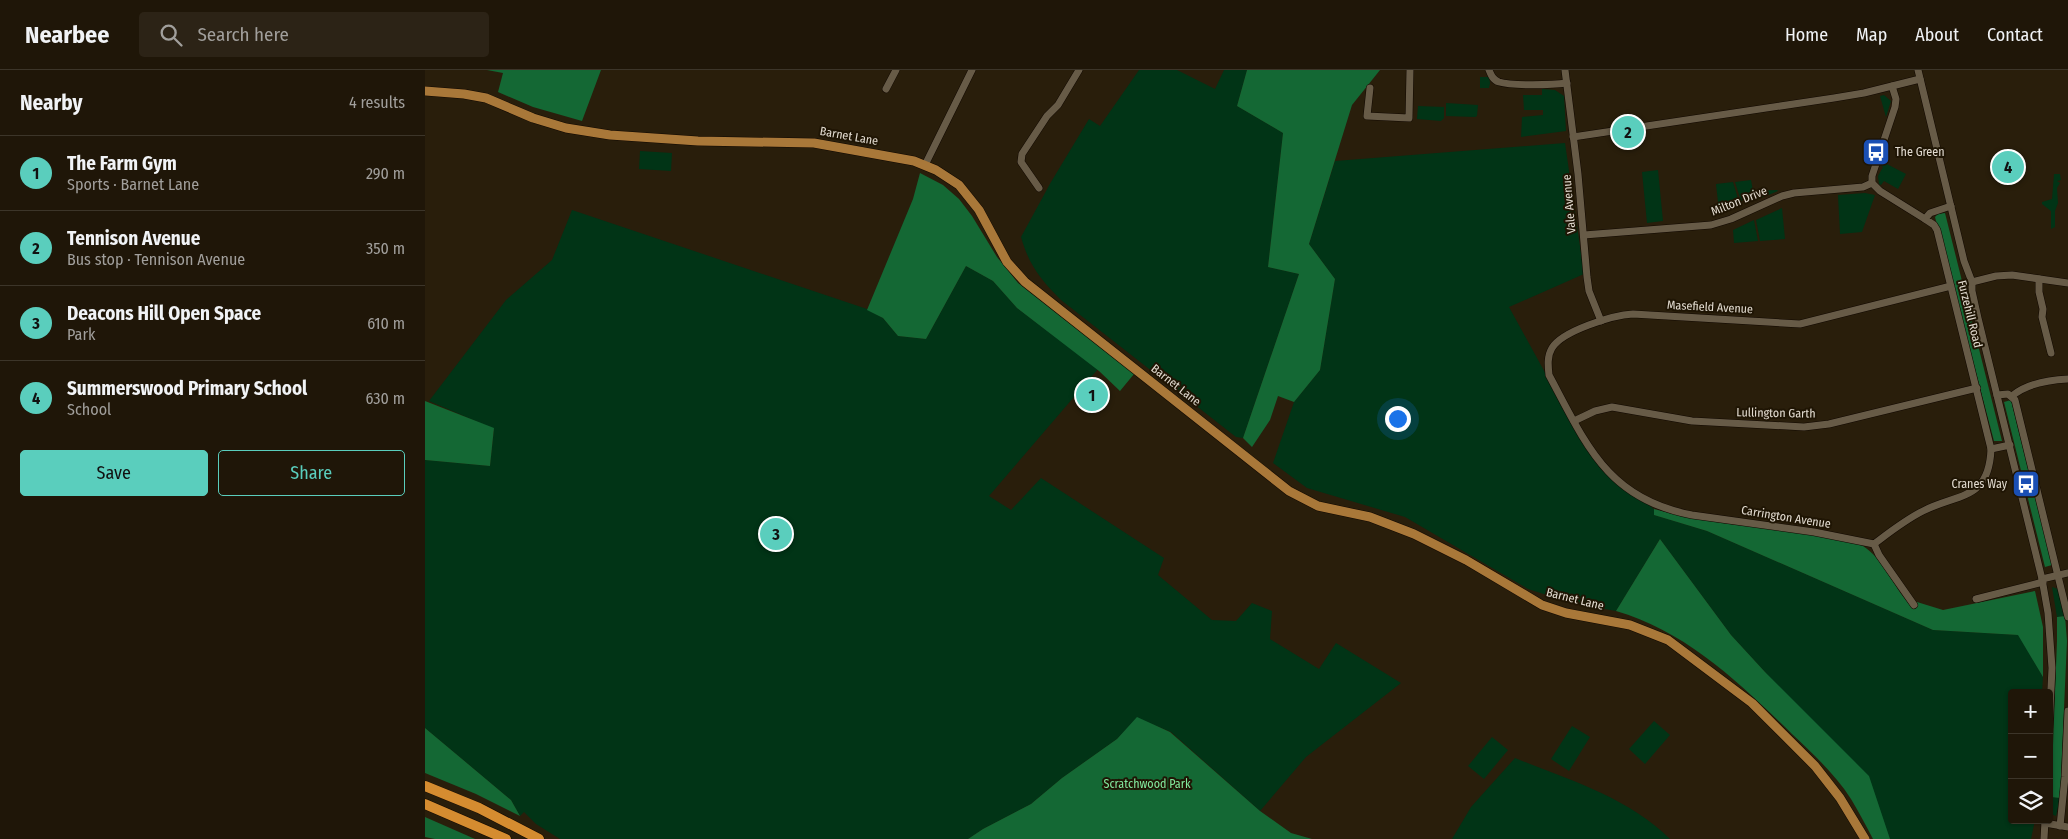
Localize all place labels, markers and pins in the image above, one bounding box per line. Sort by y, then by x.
pin: 2 [1612,113,1644,151]
bus stop icon: The Green [1861,137,1891,167]
place label: The Green [1895,145,1945,159]
pin: 4 [1992,148,2024,186]
pin: 1 [1076,376,1108,414]
bus stop icon: Cranes Way [2011,469,2041,499]
place label: Cranes Way [1952,477,2008,491]
pin: 3 [760,515,792,553]

